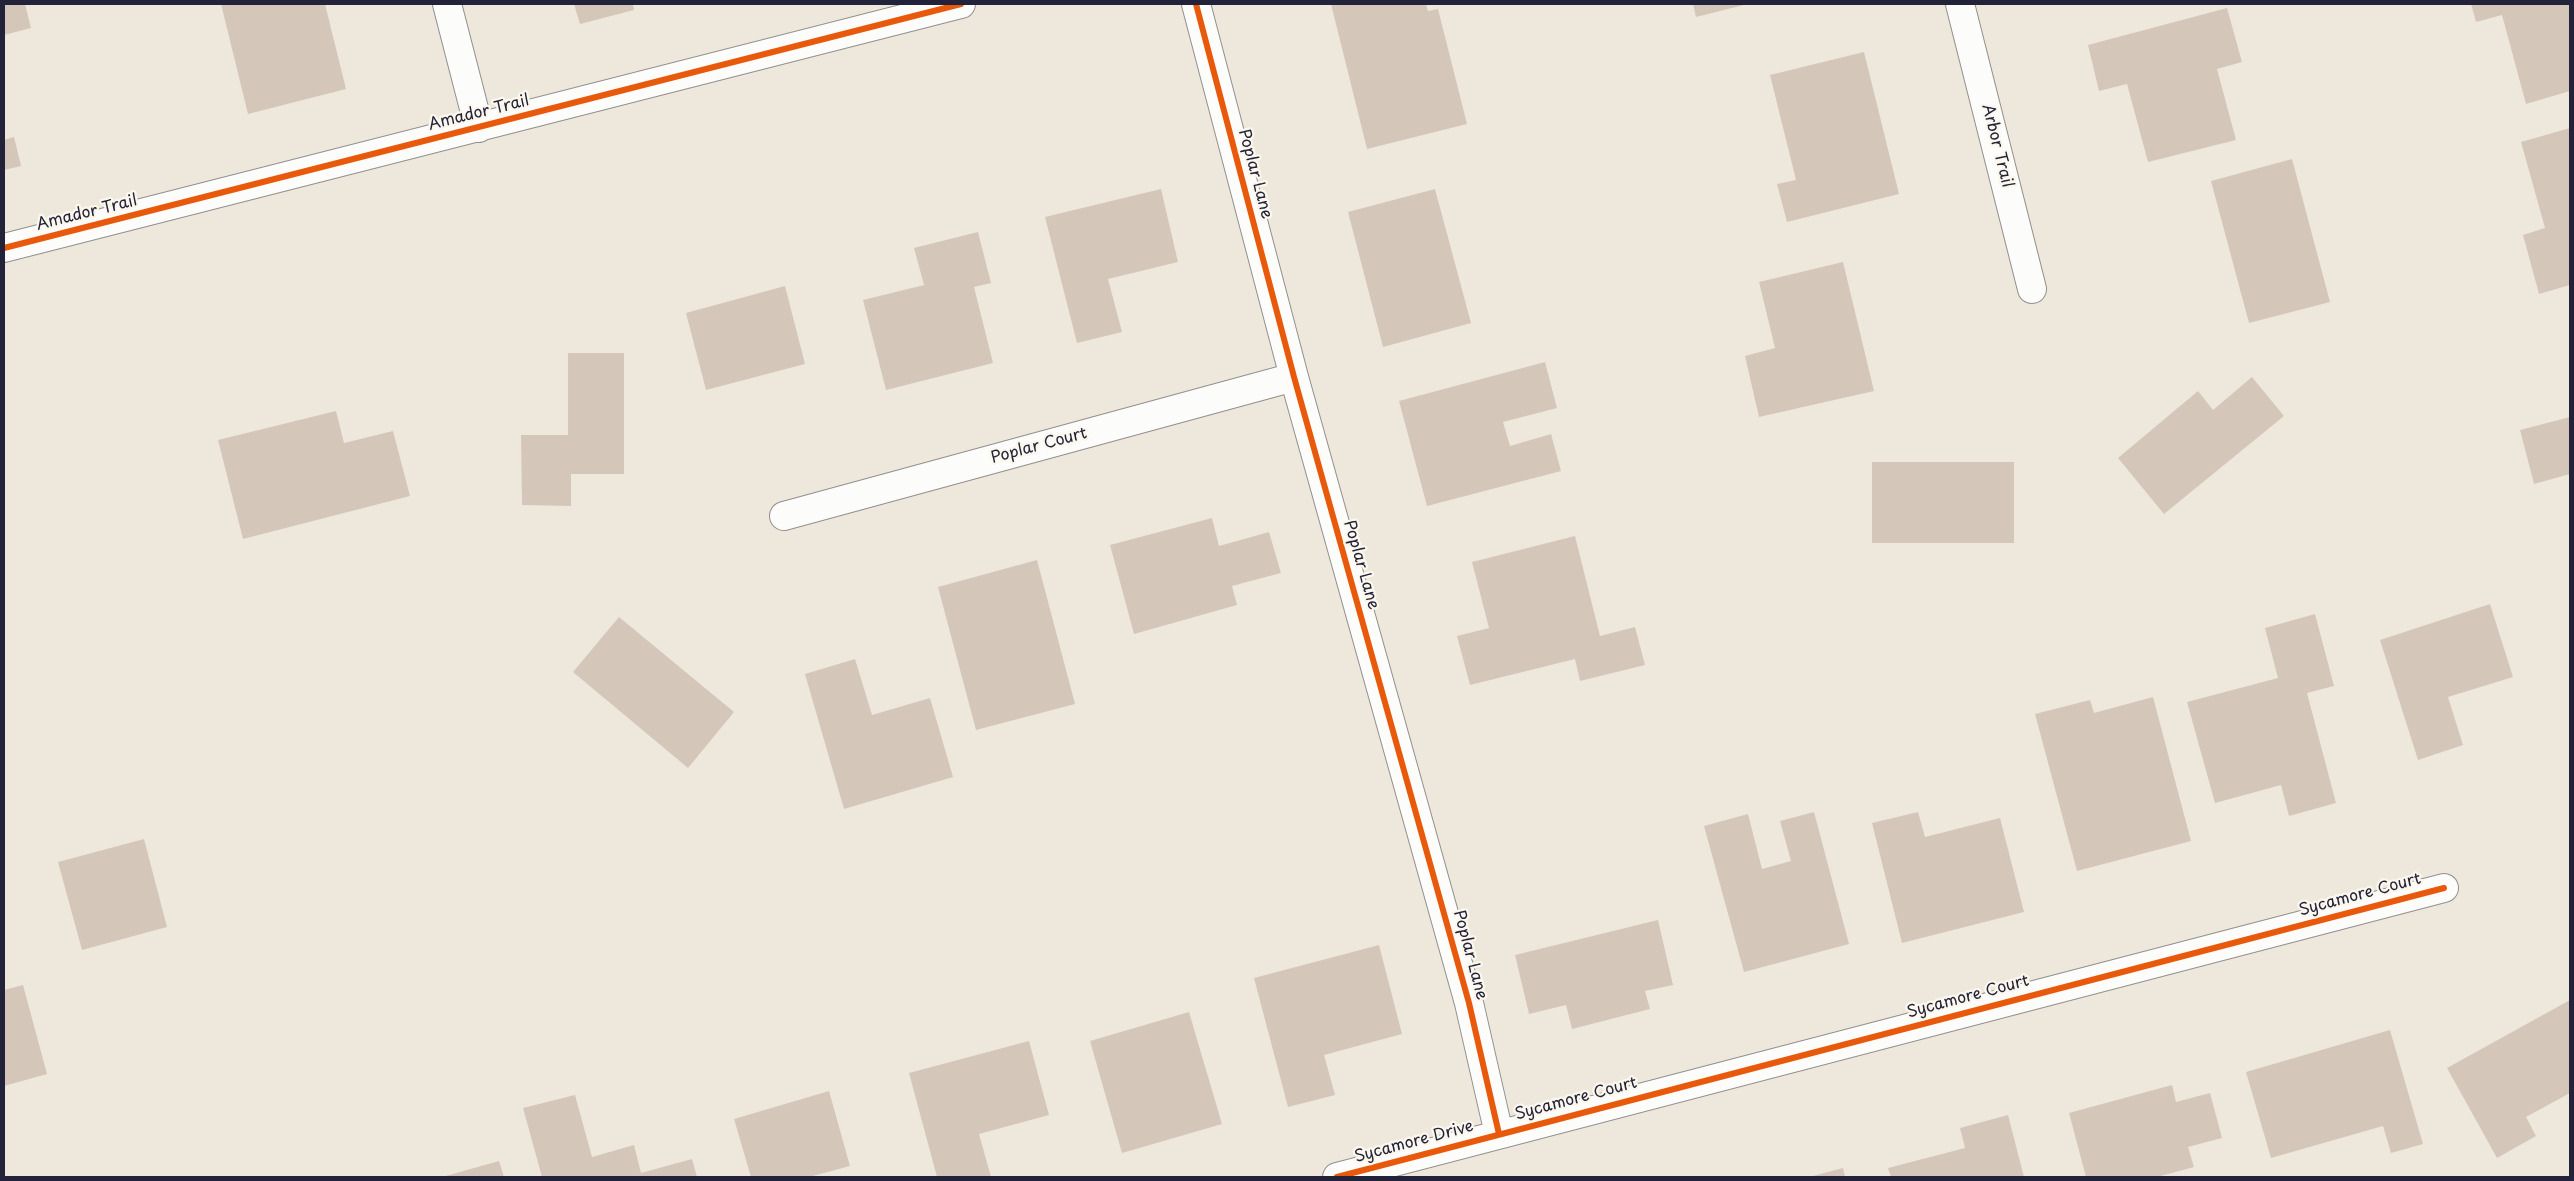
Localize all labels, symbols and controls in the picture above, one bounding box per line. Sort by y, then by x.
street label: Amador Trail [426,91,532,135]
street label: Arbor Trail [1977,102,2017,190]
street label: Poplar Lane [1234,127,1276,221]
street label: Amador Trail [34,191,140,235]
street label: Poplar Court [989,424,1089,468]
street label: Poplar Lane [1339,518,1383,612]
street label: Sycamore Court [2297,869,2423,921]
street label: Poplar Lane [1449,908,1491,1002]
street label: Sycamore Court [1905,971,2031,1023]
street label: Sycamore Court [1513,1073,1639,1125]
street label: Sycamore Drive [1352,1117,1476,1167]

